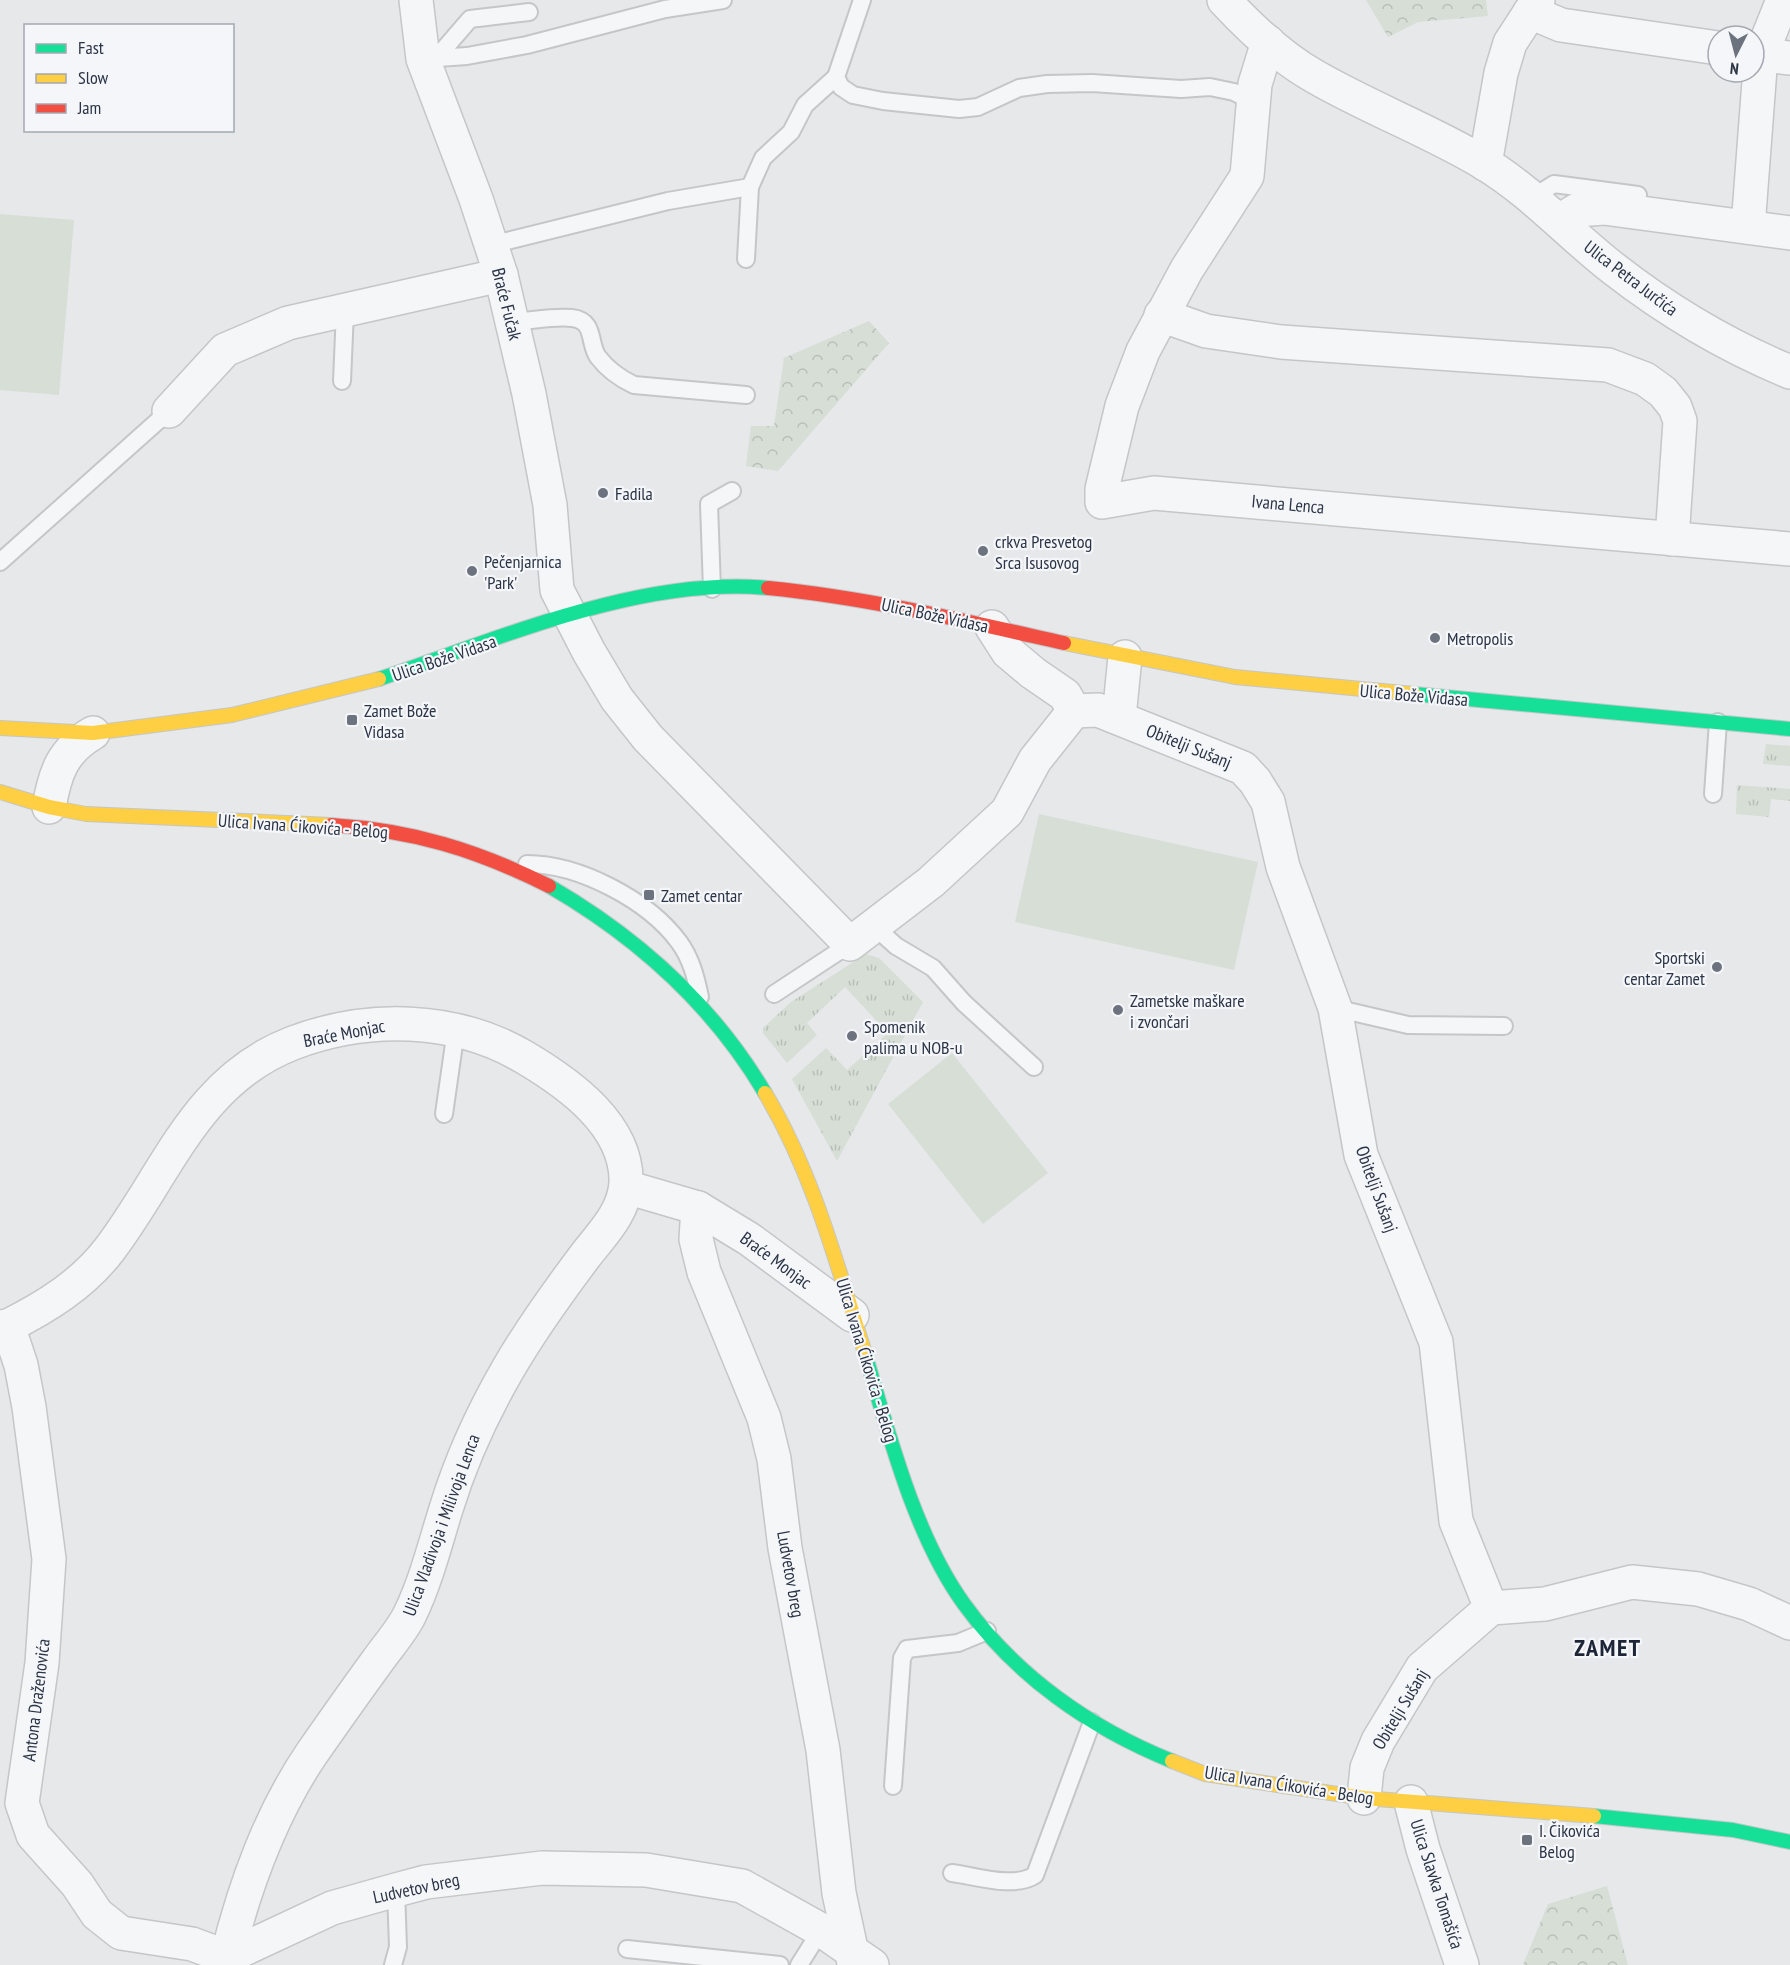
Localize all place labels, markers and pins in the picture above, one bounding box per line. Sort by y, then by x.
place label: Fadila [615,482,653,505]
marker: Fadila [596,486,610,500]
place label: crkva Presvetog Srca Isusovog [995,530,1092,574]
marker: crkva Presvetog Srca Isusovog [976,544,990,558]
place label: Pečenjarnica 'Park' [484,550,562,594]
marker: Pečenjarnica 'Park' [465,564,479,578]
place label: Metropolis [1447,627,1513,650]
marker: Metropolis [1428,631,1442,645]
place label: Zamet Bože Vidasa [363,699,436,743]
marker: Zamet Bože Vidasa [345,713,359,727]
place label: Zamet centar [661,884,742,907]
marker: Zamet centar [642,888,656,902]
place label: Sportski centar Zamet [1624,946,1705,990]
marker: Sportski centar Zamet [1710,960,1724,974]
place label: Zametske maškare i zvončari [1130,989,1245,1033]
marker: Zametske maškare i zvončari [1111,1003,1125,1017]
place label: Spomenik palima u NOB-u [864,1015,963,1059]
marker: Spomenik palima u NOB-u [845,1029,859,1043]
place label: I. Čikovića Belog [1539,1819,1600,1863]
marker: I. Čikovića Belog [1520,1833,1534,1847]

